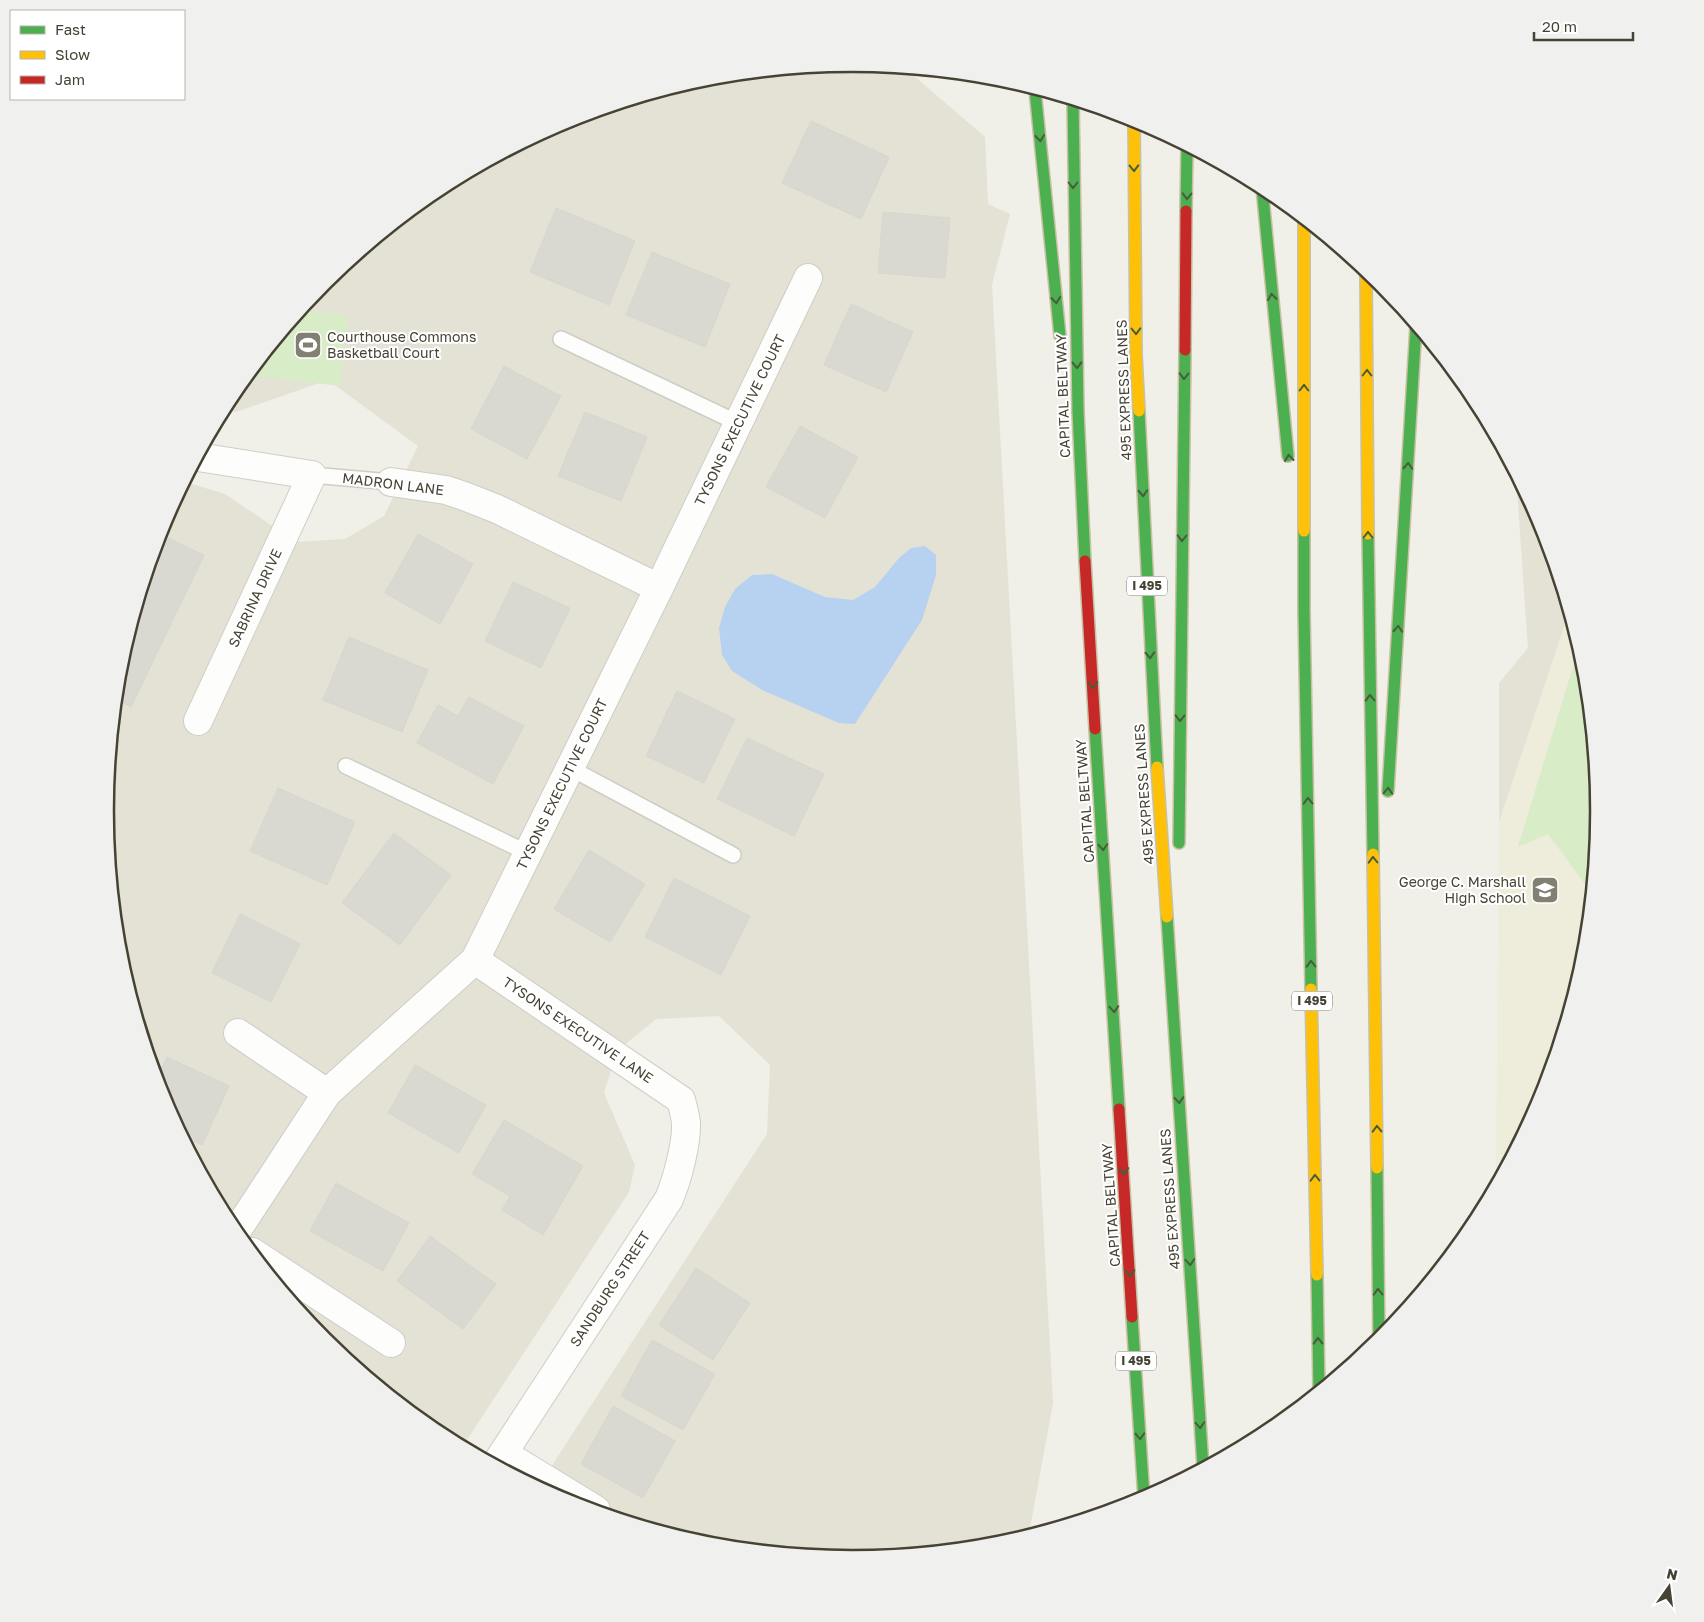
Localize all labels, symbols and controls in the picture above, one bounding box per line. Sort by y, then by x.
legend [10,10,185,100]
scale bar [1534,10,1633,42]
text: 20 m [1542,17,1577,35]
text: Fast [55,20,86,38]
text: Slow [55,45,90,63]
text: Jam [55,70,85,88]
one-way arrow [1034,134,1045,142]
one-way arrow [1129,164,1139,172]
one-way arrow [1068,181,1078,189]
one-way arrow [1182,192,1192,200]
one-way arrow [1267,292,1278,300]
one-way arrow [1050,296,1061,304]
street label: 495 EXPRESS LANES [1113,319,1134,461]
one-way arrow [1131,327,1141,335]
place label: Courthouse Commons Basketball Court [327,328,476,361]
sports icon: Courthouse Commons Basketball Court [293,330,323,360]
street label: TYSONS EXECUTIVE COURT [691,331,789,508]
street label: CAPITAL BELTWAY [1052,334,1073,458]
one-way arrow [1072,361,1082,369]
one-way arrow [1362,369,1372,376]
one-way arrow [1179,372,1190,380]
one-way arrow [1299,383,1309,391]
one-way arrow [1284,454,1295,462]
one-way arrow [1402,462,1413,470]
street label: MADRON LANE [341,469,445,498]
one-way arrow [1137,489,1148,497]
one-way arrow [1363,531,1374,539]
one-way arrow [1177,534,1187,542]
street label: SABRINA DRIVE [224,546,285,650]
road number: I 495 [1127,576,1167,596]
one-way arrow [1392,624,1403,632]
one-way arrow [1145,652,1156,660]
one-way arrow [1087,681,1098,689]
one-way arrow [1365,694,1375,702]
street label: TYSONS EXECUTIVE COURT [513,695,611,872]
one-way arrow [1175,714,1185,722]
street label: 495 EXPRESS LANES [1130,723,1157,865]
street label: CAPITAL BELTWAY [1072,739,1097,863]
one-way arrow [1383,787,1394,795]
one-way arrow [1303,797,1313,804]
one-way arrow [1098,843,1109,851]
one-way arrow [1368,856,1379,864]
place label: George C. Marshall High School [1399,873,1526,906]
school or university icon: George C. Marshall High School [1530,875,1560,905]
one-way arrow [1306,959,1316,967]
street label: TYSONS EXECUTIVE LANE [500,973,657,1086]
road number: I 495 [1292,991,1332,1010]
one-way arrow [1108,1005,1119,1013]
one-way arrow [1174,1097,1185,1105]
one-way arrow [1372,1125,1382,1133]
street label: 495 EXPRESS LANES [1156,1128,1183,1270]
street label: CAPITAL BELTWAY [1098,1143,1123,1267]
one-way arrow [1118,1168,1129,1176]
one-way arrow [1310,1174,1320,1182]
street label: SANDBURG STREET [566,1228,653,1350]
one-way arrow [1184,1259,1195,1267]
one-way arrow [1125,1270,1136,1278]
one-way arrow [1373,1288,1383,1296]
one-way arrow [1313,1337,1323,1344]
road number: I 495 [1116,1352,1156,1370]
one-way arrow [1195,1421,1206,1429]
one-way arrow [1135,1432,1146,1440]
north arrow [1644,1562,1694,1612]
text: N [1665,1564,1679,1583]

